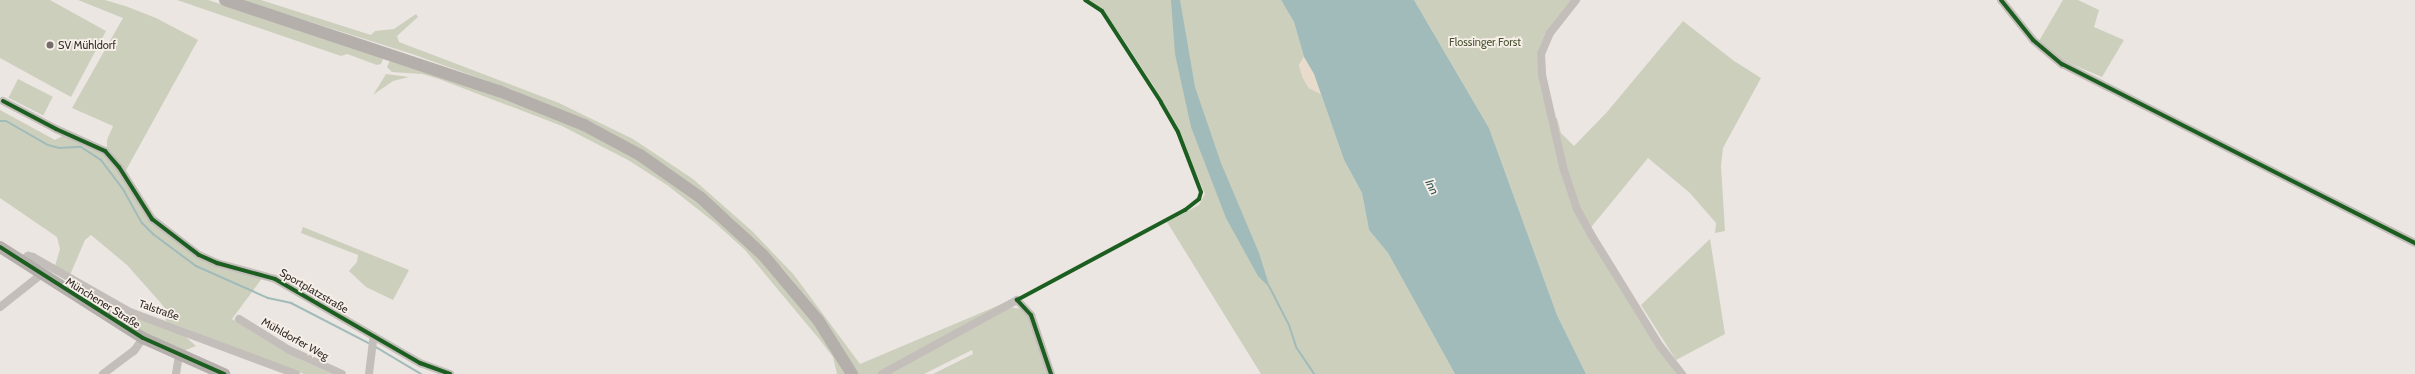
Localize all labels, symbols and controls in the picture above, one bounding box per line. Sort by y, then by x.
park label: Flossinger Forst [1449,35,1521,49]
place label: SV Mühldorf [58,38,116,52]
marker: SV Mühldorf [45,40,55,50]
water label: Inn [1422,177,1442,197]
street label: Sportplatzstraße [277,266,351,316]
street label: Münchener Straße [63,275,143,331]
street label: Talstraße [137,297,181,323]
street label: Mühldorfer Weg [259,315,331,363]

